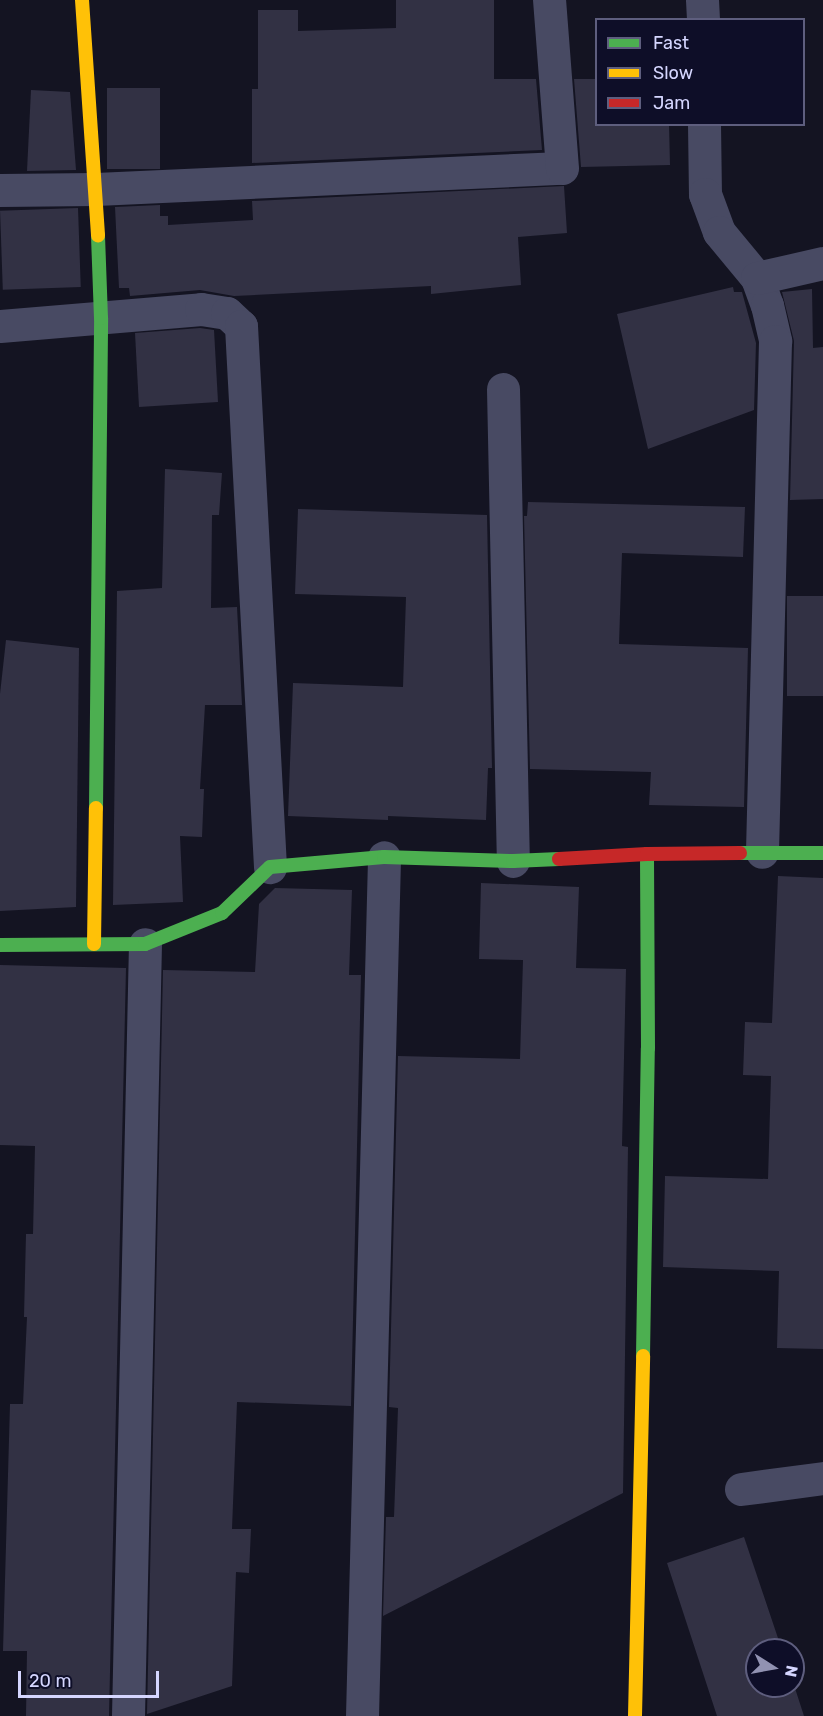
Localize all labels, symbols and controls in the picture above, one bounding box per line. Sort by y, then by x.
legend [595,18,805,126]
text: Fast [653,32,689,54]
text: Slow [653,62,693,84]
text: Jam [653,92,690,114]
north arrow [745,1638,805,1698]
scale bar [21,1659,162,1697]
text: N [781,1664,802,1679]
text: 20 m [29,1670,71,1692]

